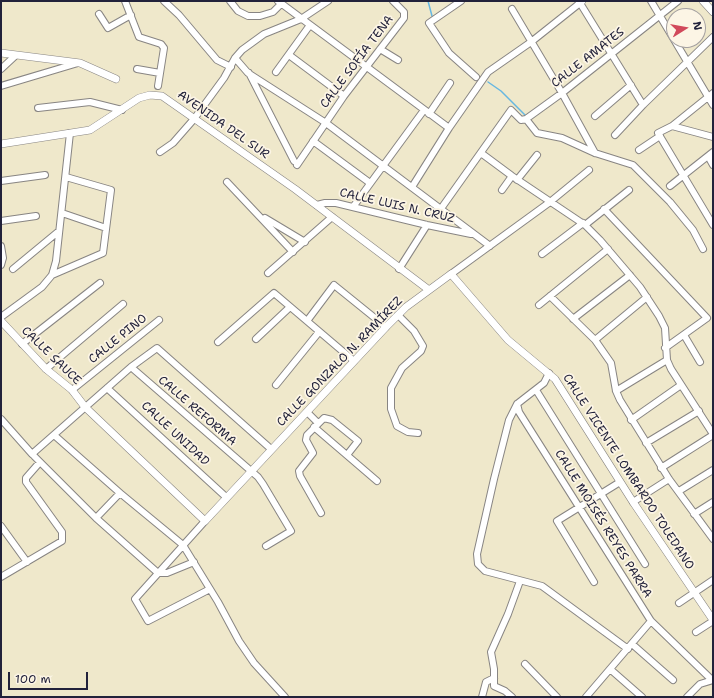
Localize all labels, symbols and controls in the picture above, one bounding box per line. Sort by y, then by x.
north arrow [666,8,706,48]
street label: CALLE SOFÍA TENA [317,13,397,111]
text: N [689,20,705,32]
street label: CALLE AMATES [549,25,627,91]
street label: AVENIDA DEL SUR [174,88,272,162]
street label: CALLE LUIS N. CRUZ [338,186,456,226]
street label: CALLE GONZALO N. RAMÍREZ [274,294,406,430]
street label: CALLE PINO [86,311,150,367]
street label: CALLE SAUCE [18,324,84,388]
street label: CALLE VICENTE LOMBARDO TOLEDANO [559,371,697,573]
street label: CALLE REFORMA [155,373,239,449]
street label: CALLE UNIDAD [138,399,212,469]
street label: CALLE MOISÉS REYES PARRA [551,447,655,601]
scale bar [10,664,90,690]
text: 100 m [15,671,51,687]

